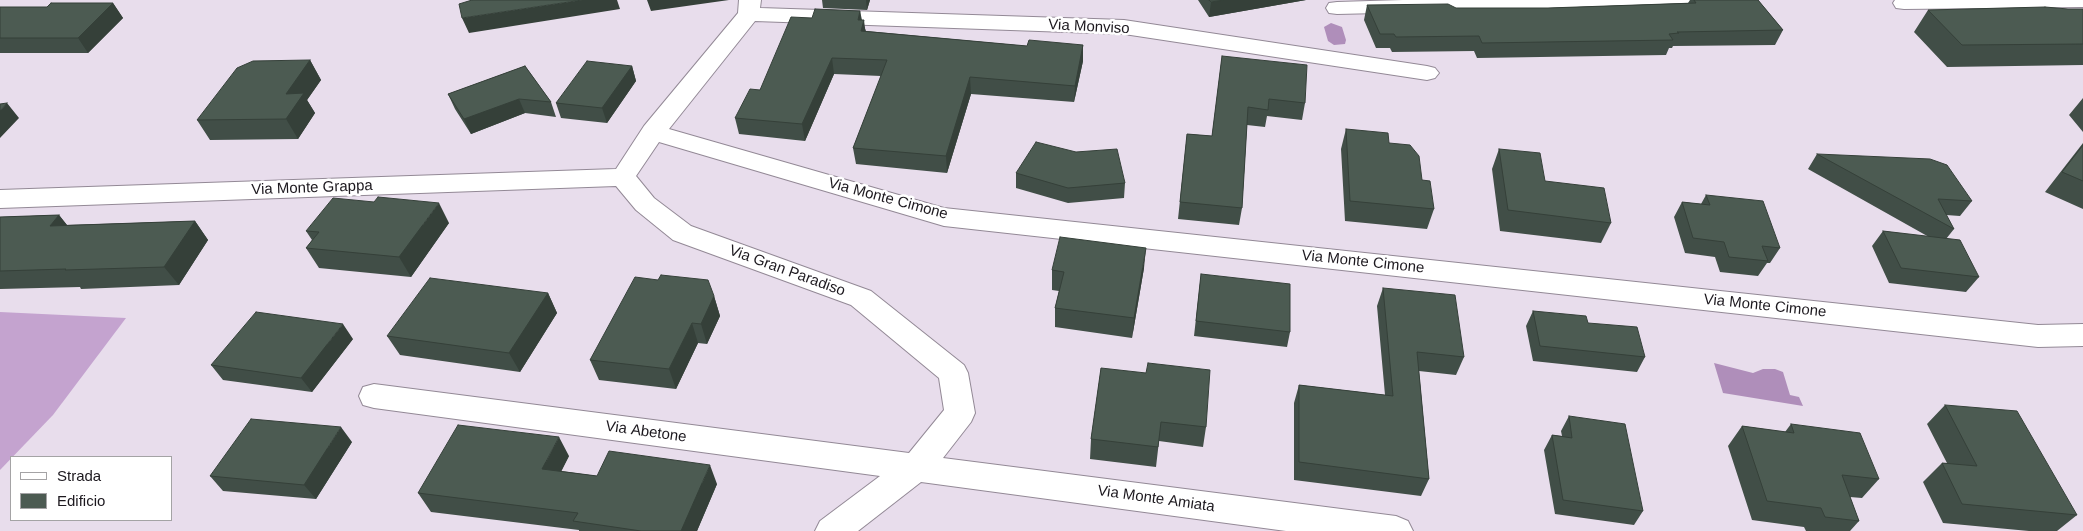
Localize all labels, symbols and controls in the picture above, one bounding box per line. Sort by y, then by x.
street label: Via Monviso [1048,16,1130,38]
street label: Via Monte Cimone [826,174,950,224]
street label: Via Monte Grappa [251,177,373,199]
street label: Via Gran Paradiso [726,242,848,300]
street label: Via Monte Cimone [1301,247,1425,277]
street label: Via Monte Cimone [1703,291,1827,321]
street label: Via Abetone [604,417,688,447]
legend [10,456,172,521]
text: Strada [57,467,101,484]
street label: Via Monte Amiata [1096,482,1216,516]
text: Edificio [57,492,105,509]

